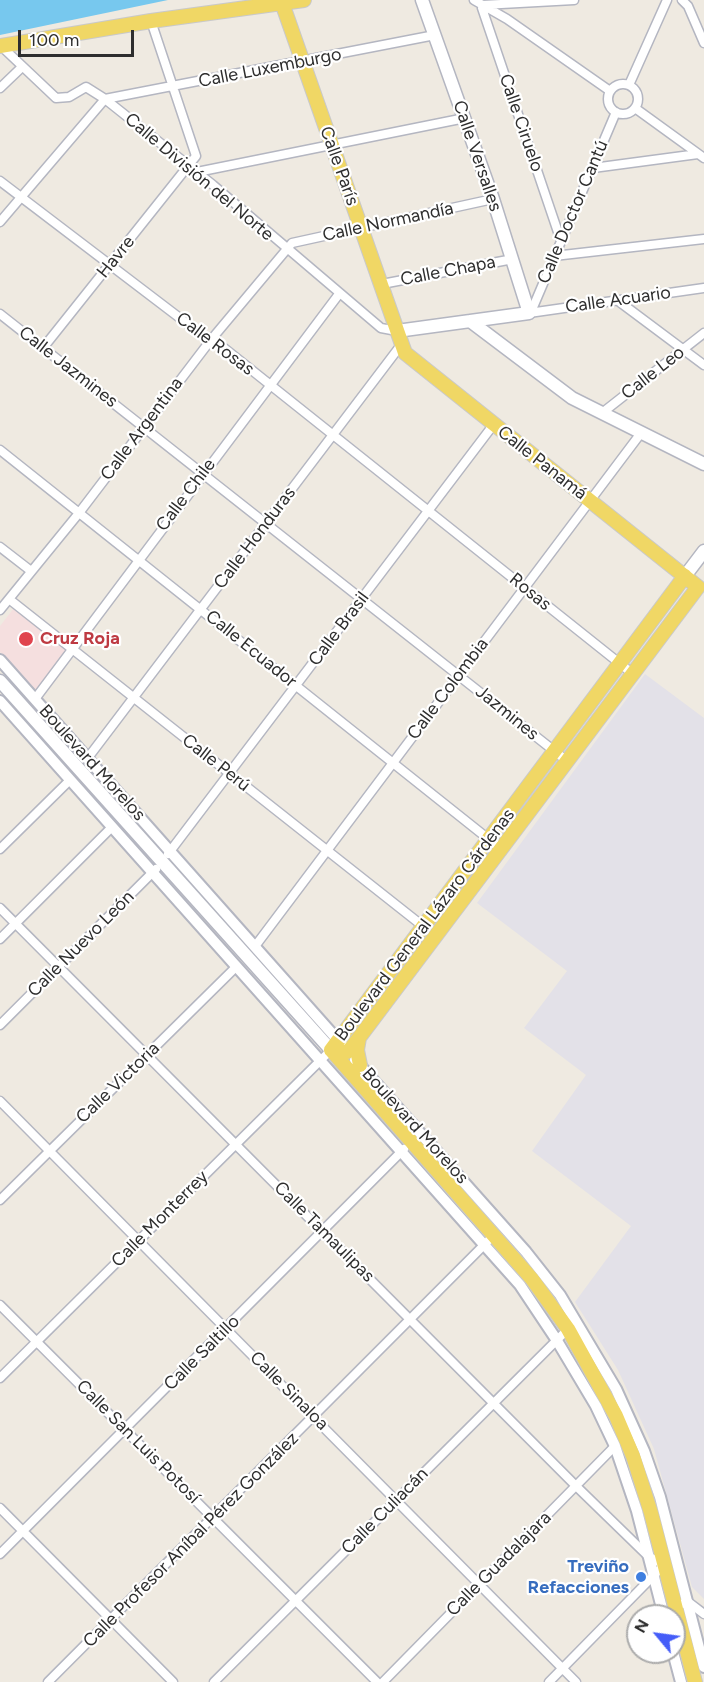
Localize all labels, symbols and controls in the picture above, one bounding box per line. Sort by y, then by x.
scale bar [21,18,136,56]
text: 100 m [29,29,79,51]
street label: Calle Luxemburgo [197,44,343,92]
street label: Calle Ciruelo [494,71,548,175]
street label: Calle Versalles [448,98,506,214]
street label: Calle División del Norte [120,108,278,246]
street label: Calle París [315,124,363,208]
street label: Calle Doctor Cantú [533,137,613,287]
street label: Calle Normandía [321,198,455,246]
street label: Havre [93,232,139,282]
street label: Calle Chapa [399,251,497,291]
street label: Calle Acuario [564,282,672,318]
street label: Calle Rosas [172,308,258,380]
street label: Calle Jazmines [14,322,122,412]
street label: Calle Leo [617,342,689,404]
street label: Calle Argentina [96,373,188,485]
street label: Calle Panamá [493,421,591,505]
street label: Calle Chile [152,454,220,536]
street label: Calle Honduras [209,483,301,593]
street label: Rosas [505,569,555,615]
street label: Calle Brasil [304,588,374,670]
street label: Calle Ecuador [201,606,301,692]
place label: Cruz Roja [40,628,120,650]
marker: Cruz Roja [17,630,35,648]
street label: Calle Colombia [403,634,493,744]
street label: Jazmines [471,681,543,745]
street label: Boulevard Morelos [34,700,150,826]
street label: Calle Perú [178,730,254,796]
street label: Boulevard General Lázaro Cárdenas [331,805,519,1045]
street label: Calle Nuevo León [23,886,139,1002]
street label: Calle Victoria [72,1038,164,1128]
street label: Boulevard Morelos [357,1063,473,1189]
street label: Calle Monterrey [107,1166,213,1272]
street label: Calle Tamaulipas [269,1177,379,1287]
street label: Calle Saltillo [160,1311,244,1395]
street label: Calle Sinaloa [245,1347,333,1435]
street label: Calle San Luis Potosí [72,1376,204,1508]
street label: Calle Profesor Aníbal Pérez González [79,1428,303,1652]
street label: Calle Culiacán [337,1463,433,1559]
street label: Calle Guadalajara [442,1507,556,1621]
place label: Treviño Refacciones [528,1556,629,1598]
marker: Treviño Refacciones [634,1570,648,1584]
north arrow [626,1604,686,1664]
text: N [630,1616,653,1636]

